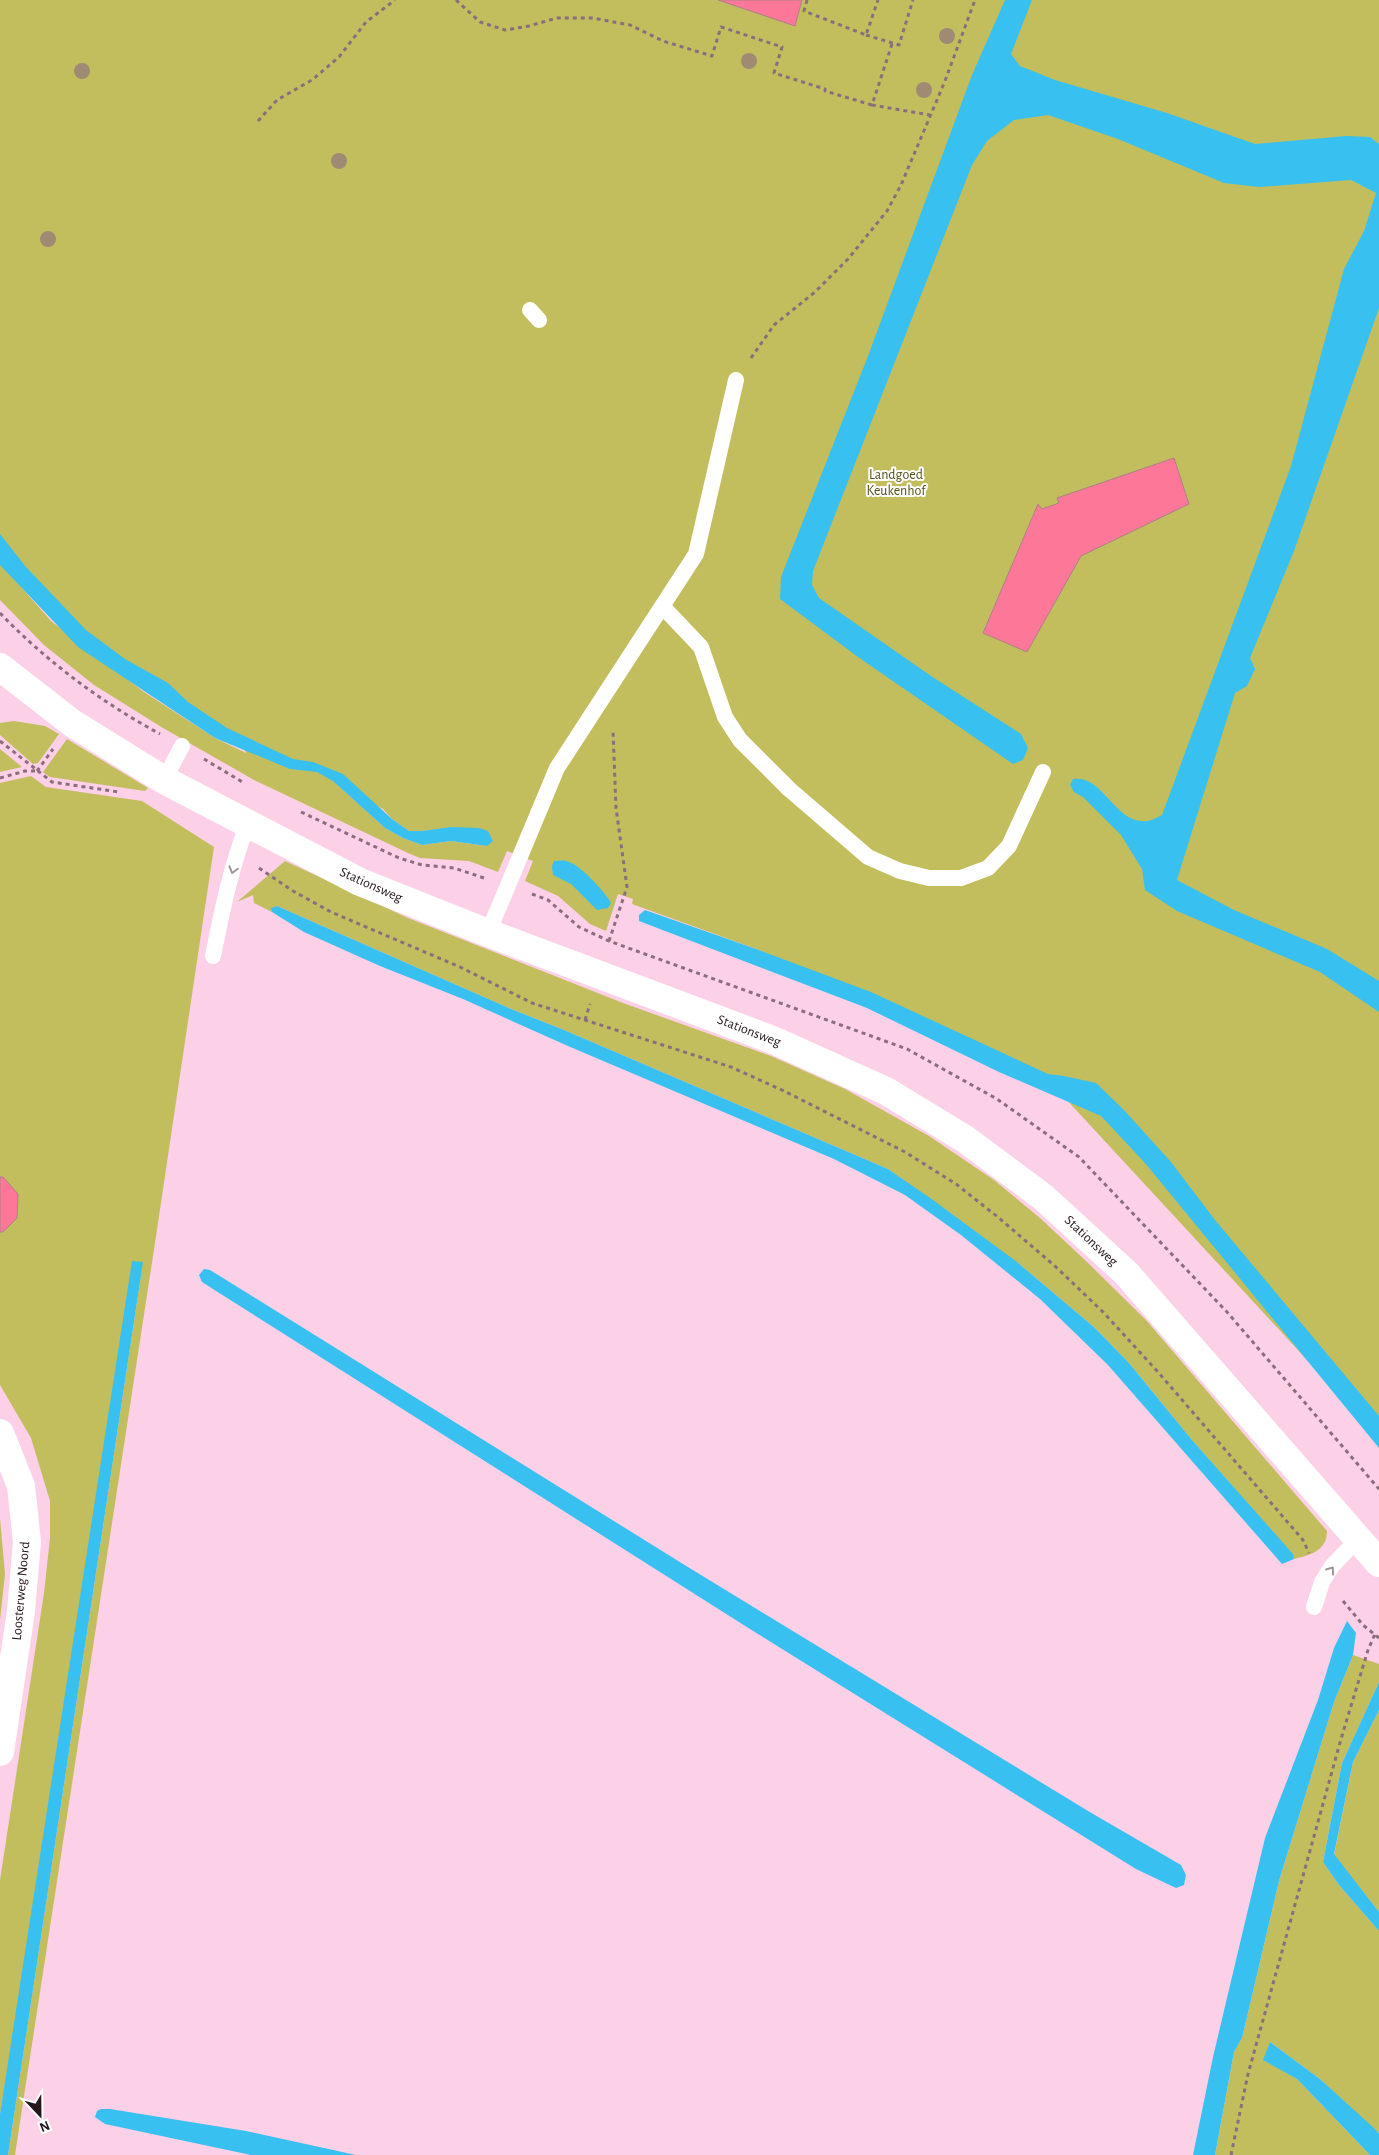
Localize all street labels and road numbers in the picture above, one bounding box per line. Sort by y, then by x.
street label: Stationsweg [338,865,405,905]
street label: Stationsweg [715,1012,783,1050]
street label: Stationsweg [1062,1213,1120,1269]
street label: Loosterweg Noord [10,1541,32,1641]

